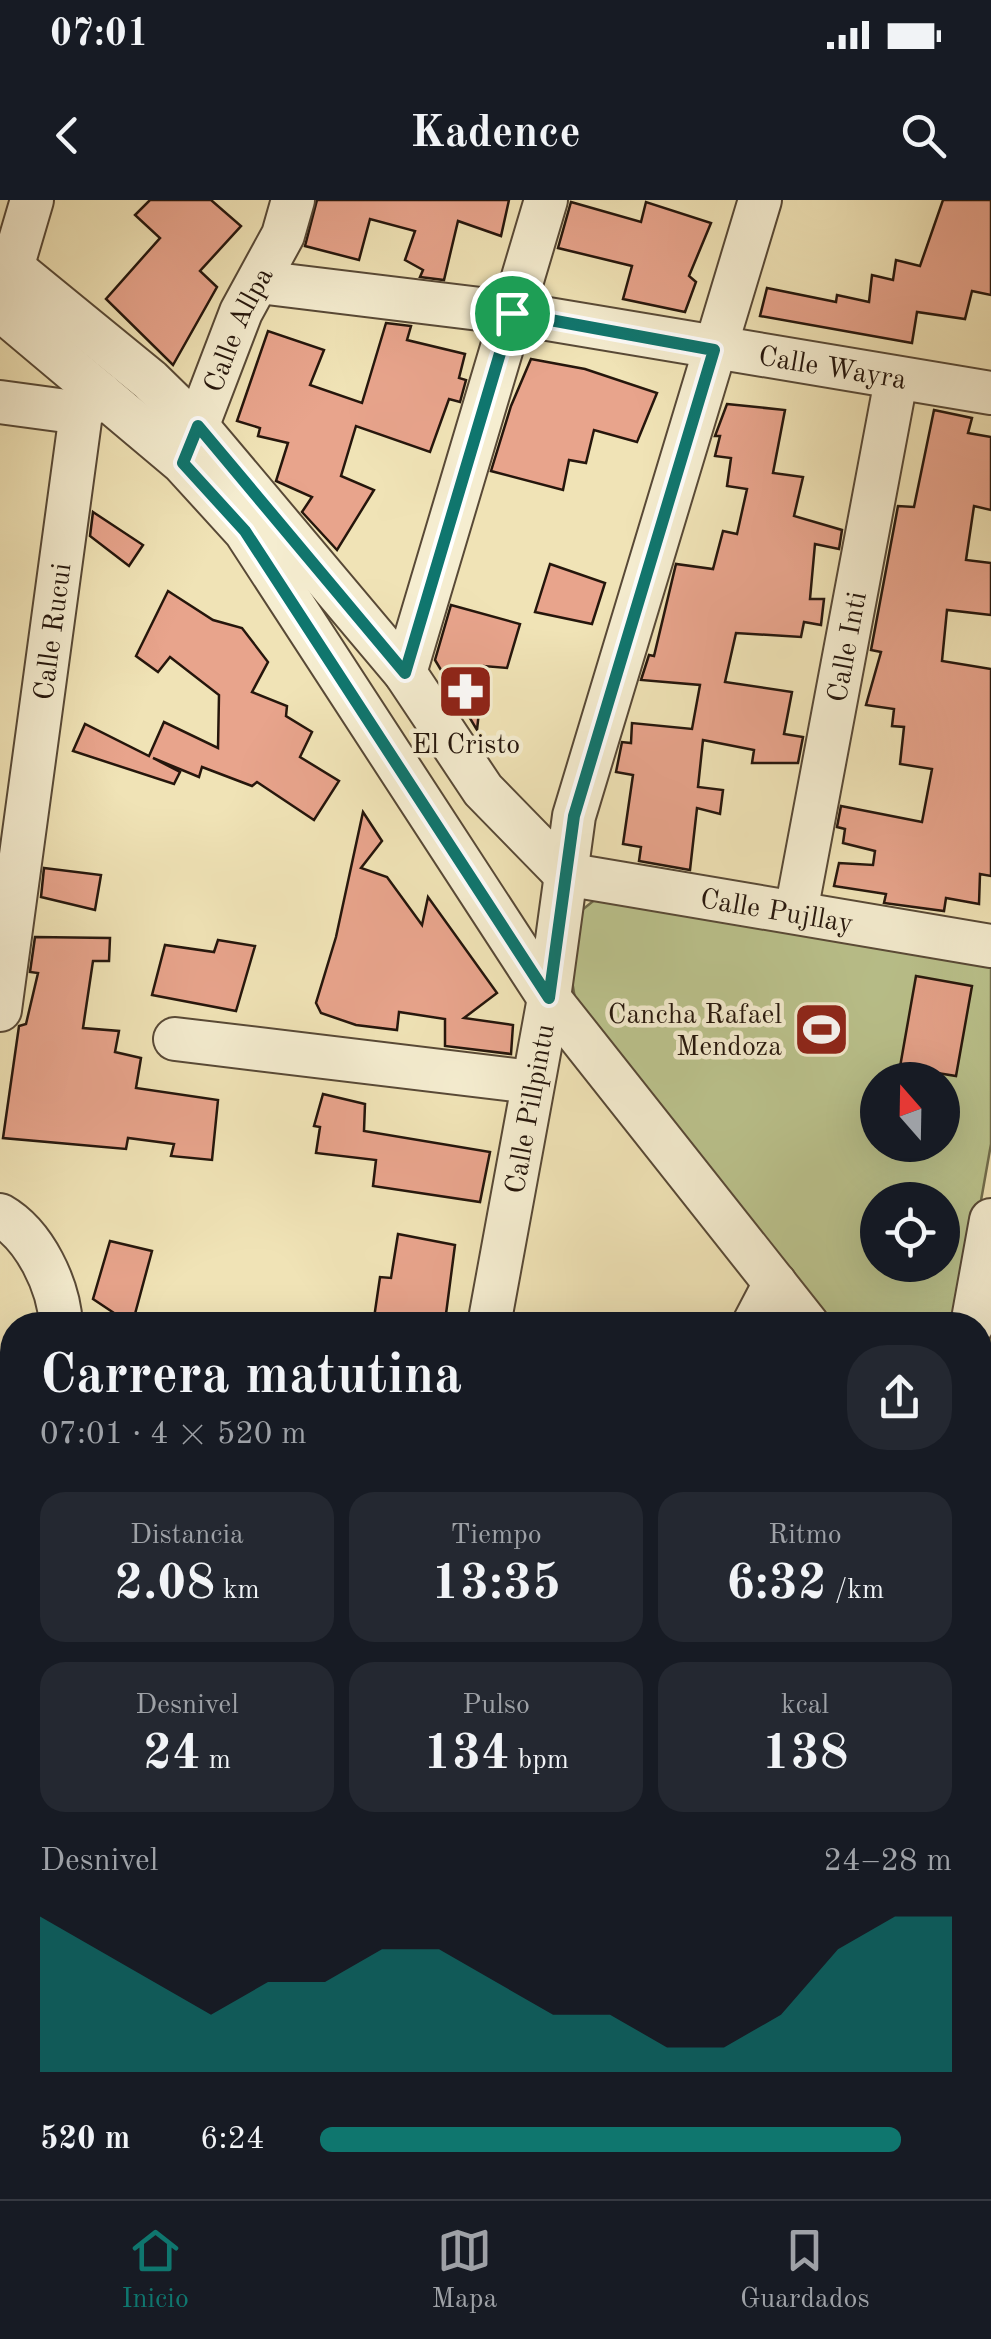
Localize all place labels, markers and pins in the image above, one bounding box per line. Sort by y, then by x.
pin [470,271,555,356]
pharmacy icon: El Cristo [436,662,496,722]
place label: El Cristo [412,732,520,760]
sports icon: Cancha Rafael Mendoza [791,999,851,1059]
place label: Cancha Rafael Mendoza [608,1002,782,1062]

